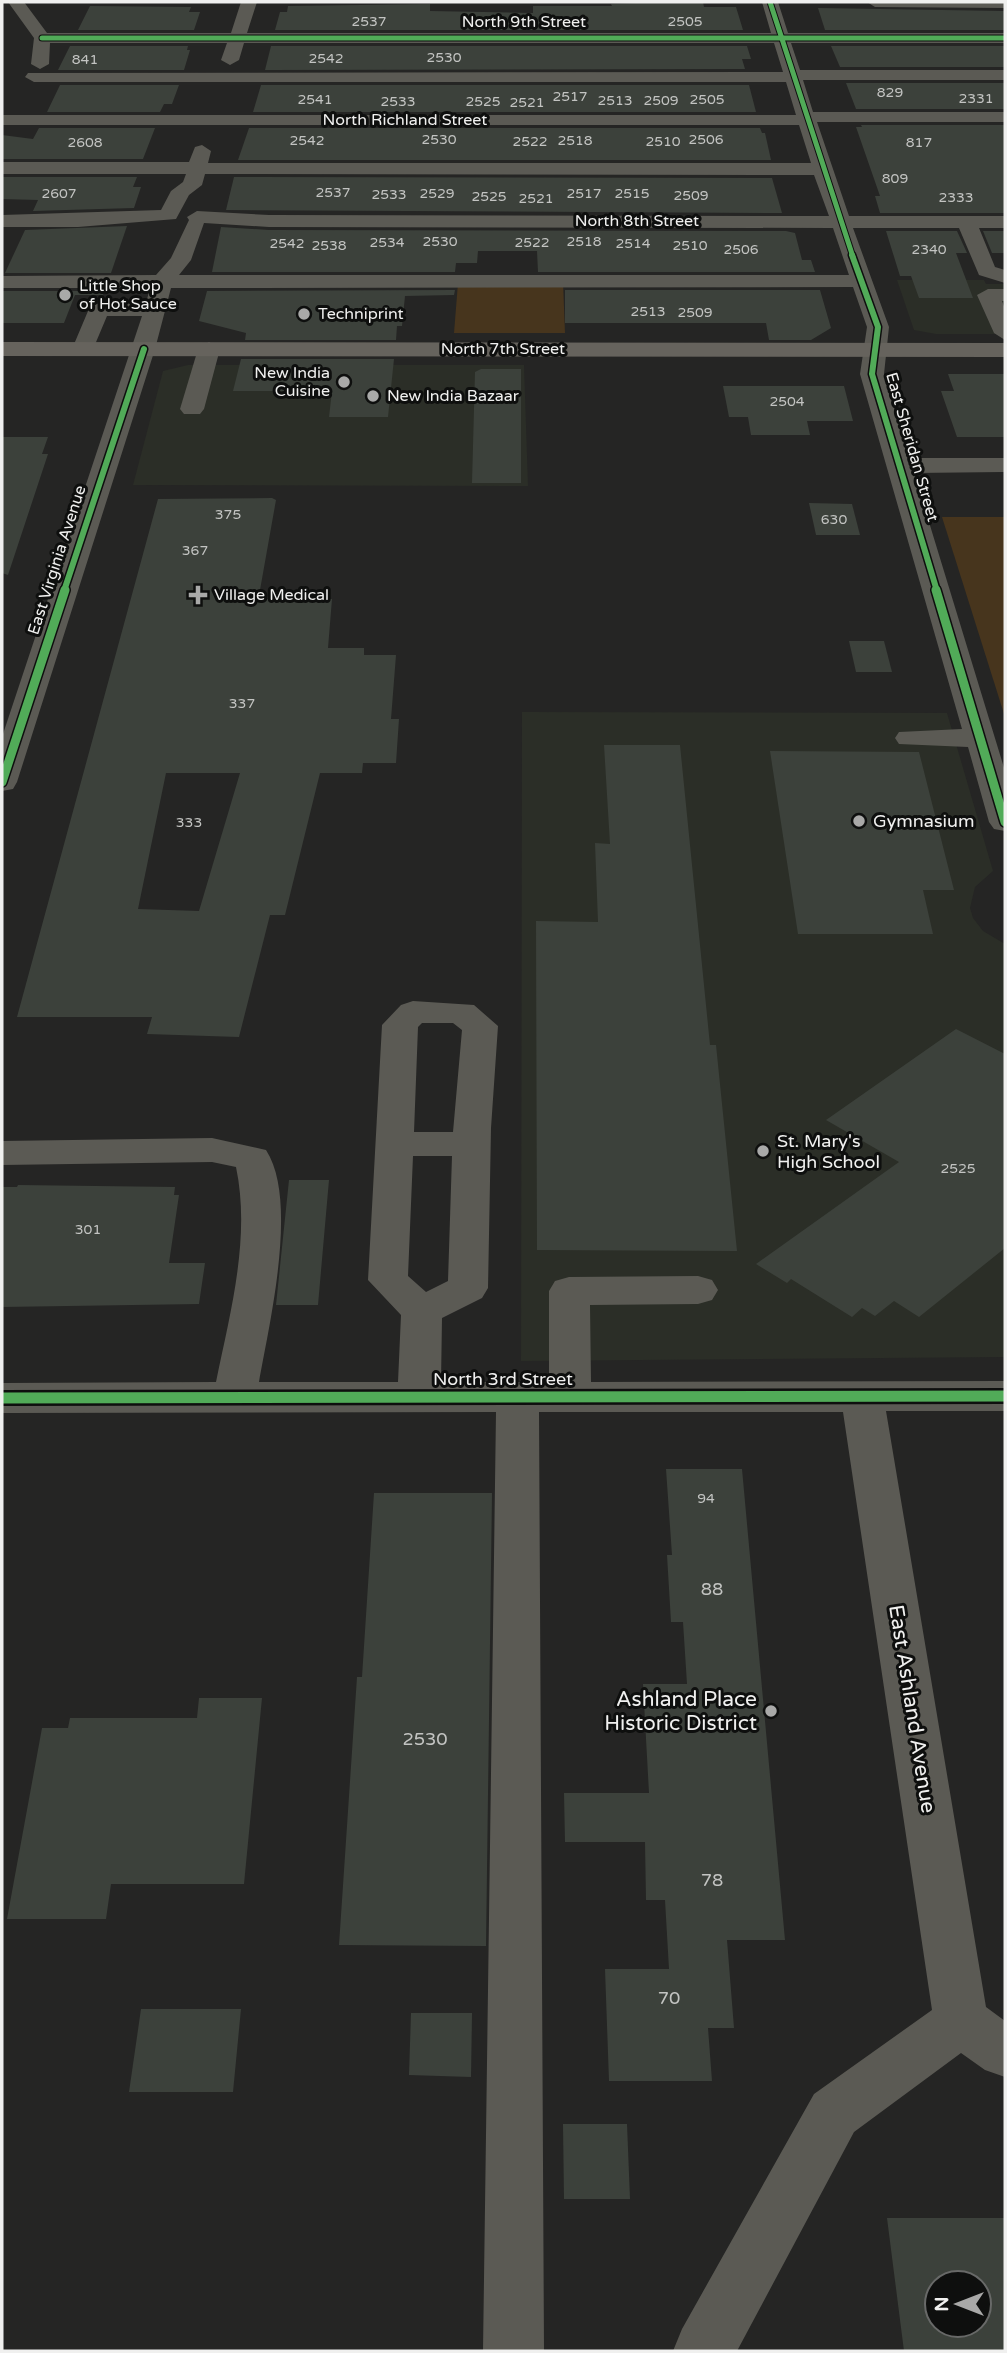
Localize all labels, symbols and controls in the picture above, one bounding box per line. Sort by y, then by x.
street label: North 9th Street [462,12,586,32]
house number: 2537 [351,13,387,30]
house number: 2505 [667,13,703,30]
house number: 2530 [426,49,462,66]
house number: 2542 [308,50,344,67]
house number: 841 [72,51,98,68]
house number: 829 [877,84,903,101]
house number: 2517 [552,88,588,105]
house number: 2331 [958,90,994,107]
house number: 2541 [297,91,333,108]
house number: 2505 [689,91,725,108]
house number: 2513 [597,92,633,109]
house number: 2509 [643,92,679,109]
house number: 2533 [380,93,416,110]
house number: 2525 [465,93,501,110]
house number: 2521 [509,94,545,111]
street label: North Richland Street [323,110,487,130]
house number: 2530 [421,131,457,148]
house number: 2506 [688,131,724,148]
house number: 2542 [289,132,325,149]
house number: 2518 [557,132,593,149]
house number: 2522 [512,133,548,150]
house number: 2510 [645,133,681,150]
house number: 2608 [67,134,103,151]
house number: 817 [906,134,932,151]
house number: 809 [882,170,908,187]
house number: 2537 [315,184,351,201]
house number: 2607 [41,185,77,202]
house number: 2529 [419,185,455,202]
house number: 2517 [566,185,602,202]
house number: 2515 [614,185,650,202]
house number: 2533 [371,186,407,203]
house number: 2509 [673,187,709,204]
house number: 2525 [471,188,507,205]
house number: 2333 [938,189,974,206]
house number: 2521 [518,190,554,207]
street label: North 8th Street [575,211,699,231]
house number: 2530 [422,233,458,250]
house number: 2518 [566,233,602,250]
house number: 2534 [369,234,405,251]
house number: 2522 [514,234,550,251]
house number: 2542 [269,235,305,252]
house number: 2514 [615,235,651,252]
house number: 2538 [311,237,347,254]
house number: 2510 [672,237,708,254]
house number: 2506 [723,241,759,258]
house number: 2340 [911,241,947,258]
place label: Little Shop of Hot Sauce [79,276,177,314]
marker: Little Shop of Hot Sauce [57,287,73,303]
house number: 2513 [630,303,666,320]
place label: Techniprint [318,304,404,324]
house number: 2509 [677,304,713,321]
marker: Techniprint [296,306,312,322]
street label: North 7th Street [441,339,565,359]
place label: New India Cuisine [254,363,330,401]
street label: East Sheridan Street [881,370,943,524]
marker: New India Cuisine [336,374,352,390]
place label: New India Bazaar [387,386,520,406]
marker: New India Bazaar [365,388,381,404]
house number: 2504 [769,393,805,410]
street label: East Virginia Avenue [23,483,91,637]
house number: 375 [215,506,241,523]
house number: 630 [821,511,847,528]
house number: 367 [182,542,208,559]
marker: Village Medical [188,585,208,605]
place label: Village Medical [214,585,329,605]
house number: 337 [229,695,255,712]
place label: Gymnasium [873,810,975,832]
marker: Gymnasium [851,813,867,829]
house number: 333 [176,814,202,831]
place label: St. Mary's High School [777,1130,880,1173]
marker: St. Mary's High School [755,1143,771,1159]
house number: 2525 [940,1160,976,1177]
house number: 301 [75,1221,101,1238]
street label: North 3rd Street [433,1368,573,1390]
house number: 94 [697,1490,715,1507]
house number: 88 [701,1578,723,1600]
street label: East Ashland Avenue [883,1603,941,1815]
place label: Ashland Place Historic District [604,1687,757,1736]
marker: Ashland Place Historic District [763,1703,779,1719]
house number: 2530 [402,1728,448,1750]
house number: 78 [701,1869,723,1891]
house number: 70 [658,1987,680,2009]
north arrow [923,2269,993,2339]
text: N [931,2296,953,2312]

